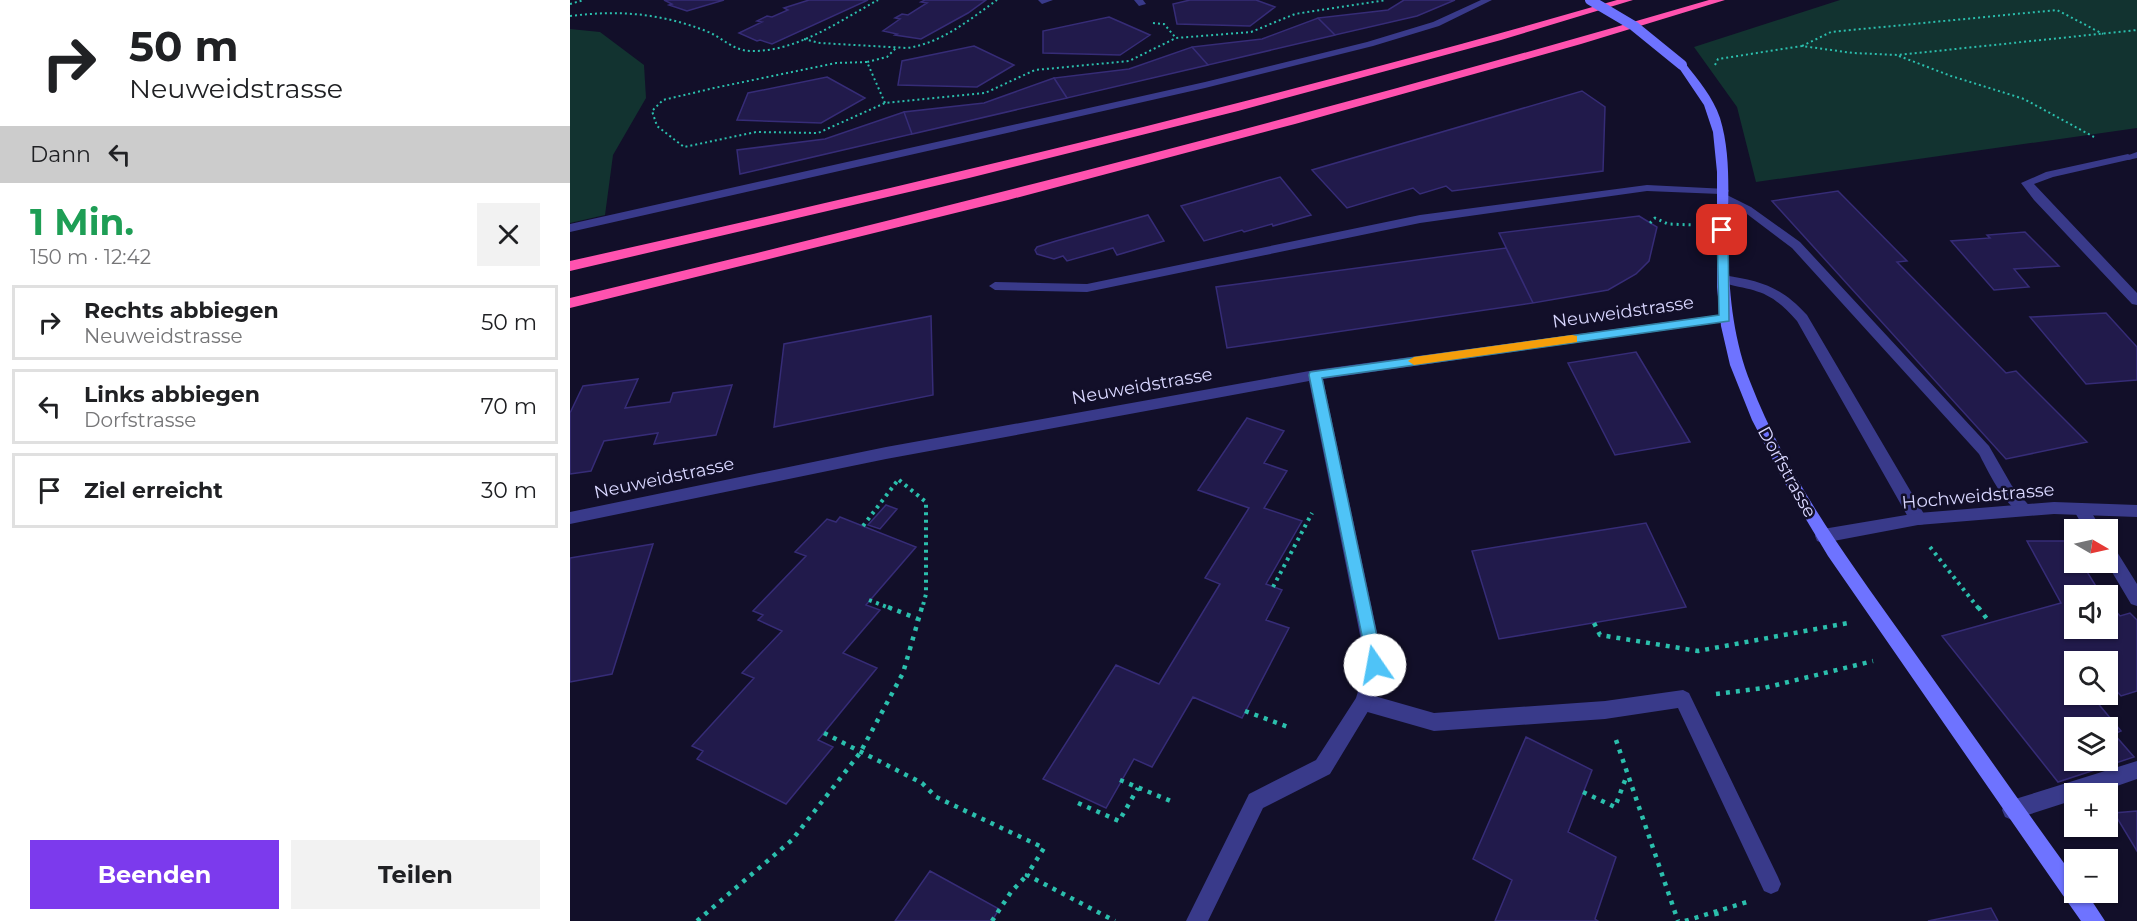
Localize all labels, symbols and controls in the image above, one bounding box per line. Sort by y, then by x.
text: 50 m [129,20,238,72]
icon: right [30,24,108,102]
text: Neuweidstrasse [129,72,343,105]
icon: left [103,138,136,171]
text: Dann [30,141,91,168]
text: 1 Min. [30,200,134,244]
button: close [477,203,540,266]
pin [1696,204,1747,255]
icon: arrive [1705,213,1738,246]
text: 150 m · 12:42 [30,245,151,269]
street label: Neuweidstrasse [1551,291,1695,333]
text: Rechts abbiegen [84,297,279,324]
icon: right [33,306,66,339]
text: 50 m [481,309,537,336]
text: Neuweidstrasse [84,324,243,348]
street label: Neuweidstrasse [1070,363,1214,409]
text: Links abbiegen [84,381,260,408]
icon: left [33,390,66,423]
text: 70 m [481,393,537,420]
text: Dorfstrasse [84,408,196,432]
street label: Dorfstrasse [1753,422,1821,522]
street label: Neuweidstrasse [592,452,736,504]
icon: arrive [33,474,66,507]
text: Ziel erreicht [84,477,223,504]
text: 30 m [481,477,537,504]
street label: Hochweidstrasse [1901,478,2055,514]
north arrow [2064,519,2118,573]
map controls [2064,519,2118,903]
button: sound [2064,585,2118,639]
position arrow [1343,633,1407,697]
button: search [2064,651,2118,705]
button: layers [2064,717,2118,771]
button: + [2064,783,2118,837]
button: Beenden [30,840,279,909]
button: Teilen [291,840,540,909]
button: − [2064,849,2118,903]

